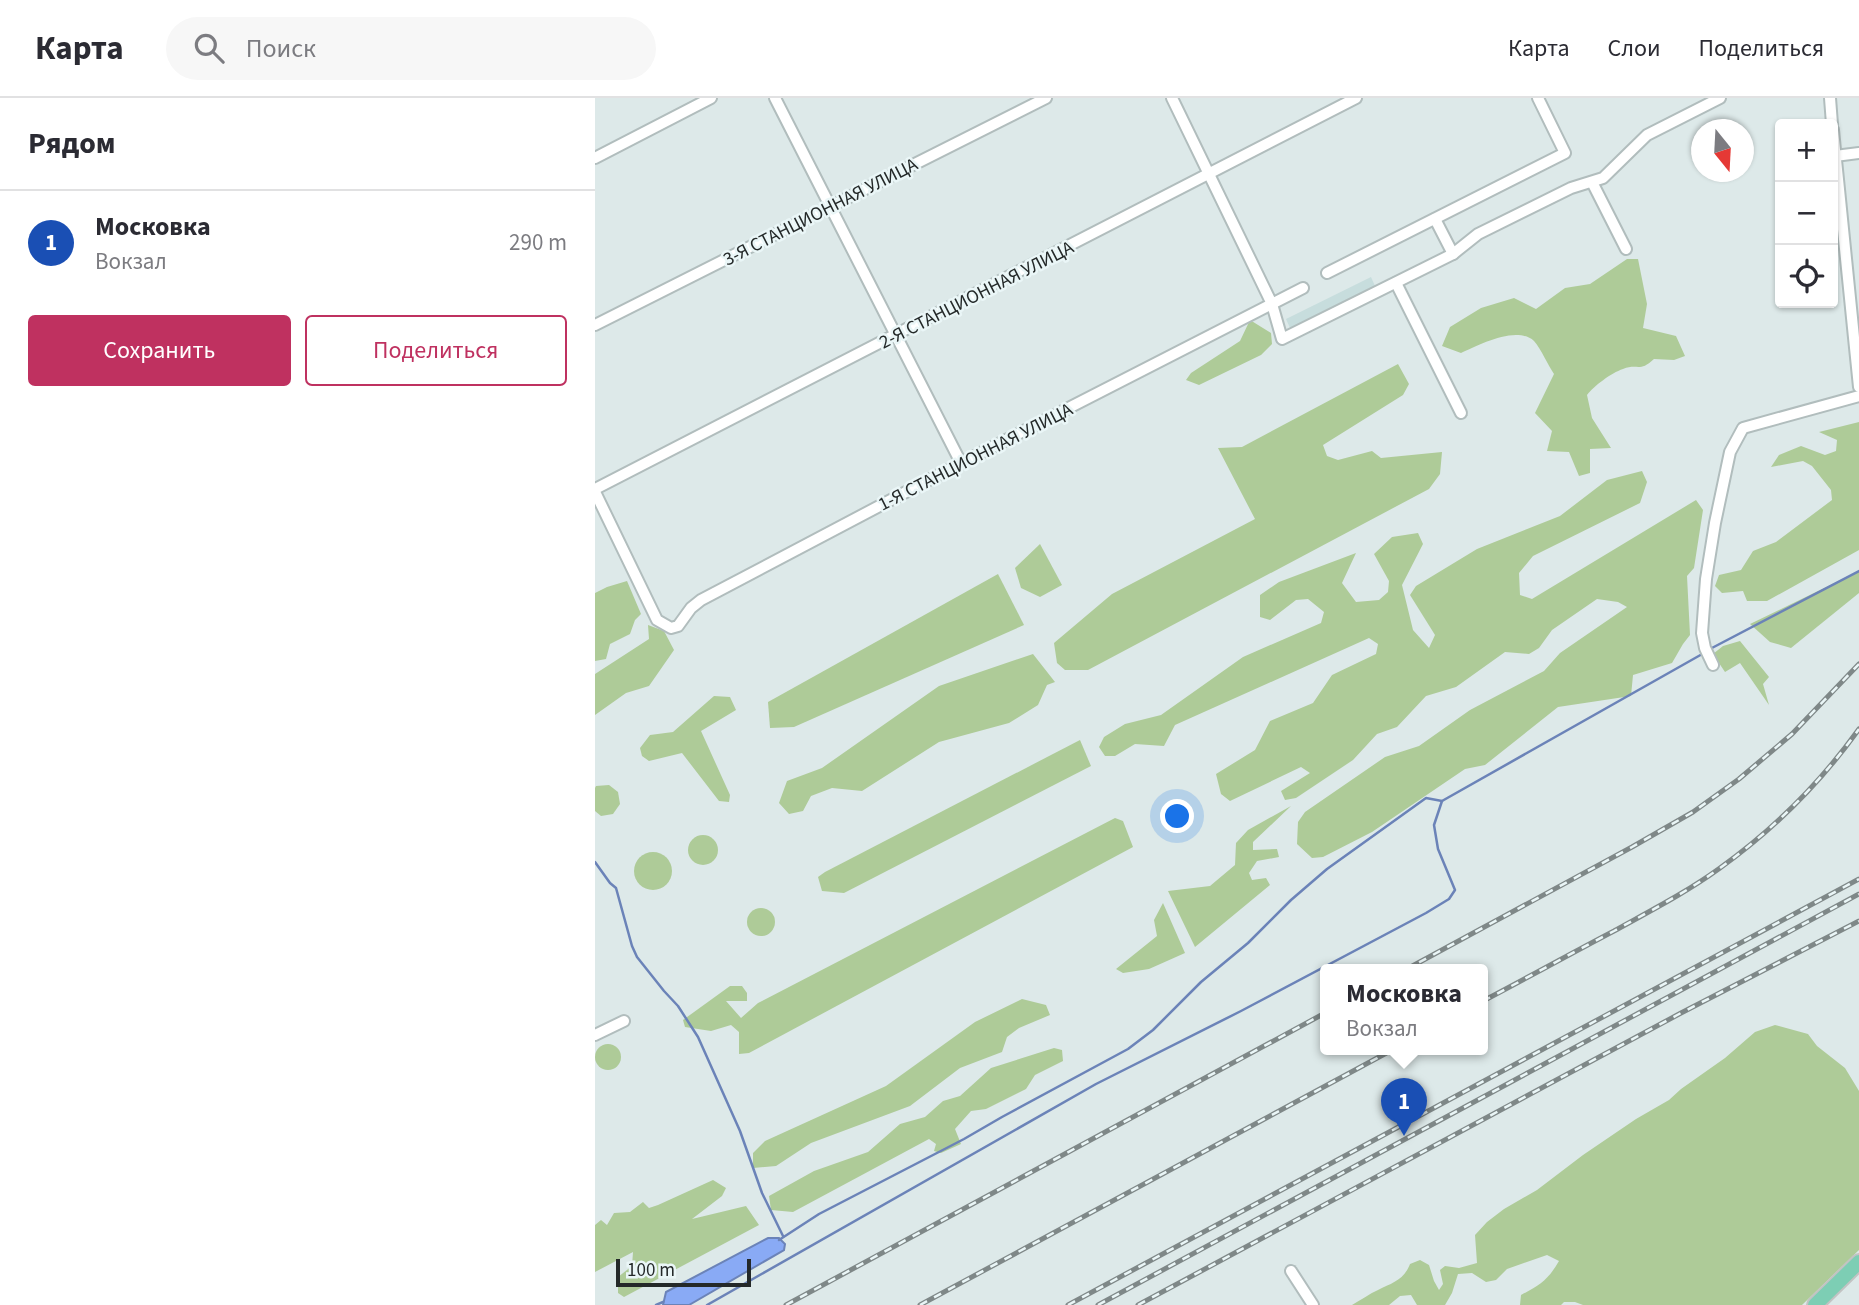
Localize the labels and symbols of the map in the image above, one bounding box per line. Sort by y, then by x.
north arrow [1691,119,1754,182]
street label: 3-Я СТАНЦИОННАЯ УЛИЦА [719,151,923,273]
street label: 2-Я СТАНЦИОННАЯ УЛИЦА [875,234,1079,356]
street label: 1-Я СТАНЦИОННАЯ УЛИЦА [874,396,1078,518]
your location [1160,799,1194,833]
pin: 1 [1381,1078,1427,1136]
scale bar [616,1256,751,1288]

